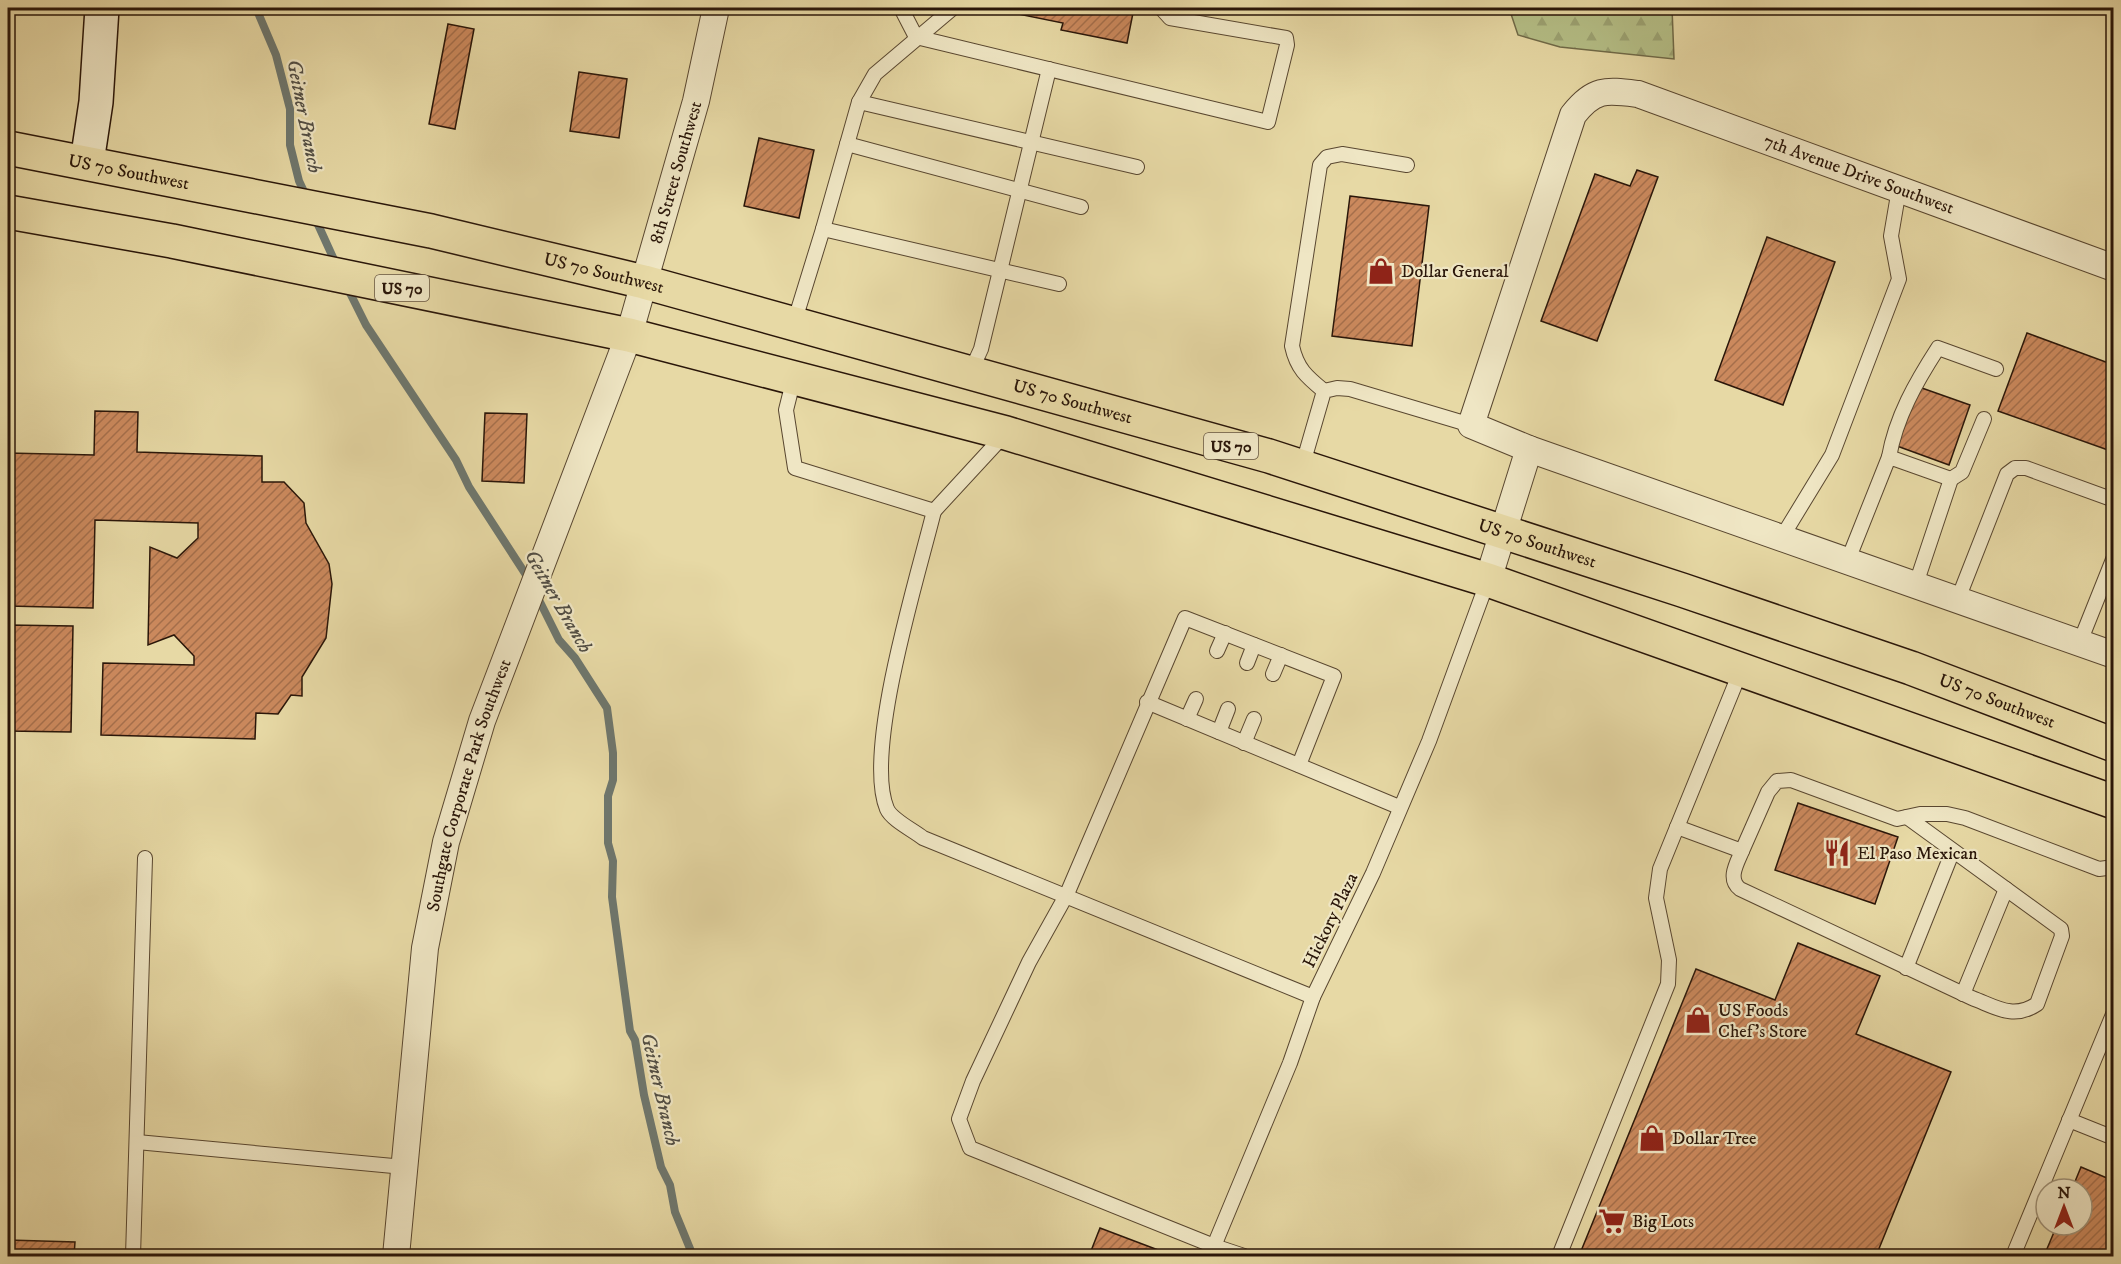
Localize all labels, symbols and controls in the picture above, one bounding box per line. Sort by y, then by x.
water label: Geitner Branch [280,57,327,175]
street label: 8th Street Southwest [646,98,707,246]
street label: 7th Avenue Drive Southwest [1760,130,1957,220]
street label: US 70 Southwest [66,150,191,195]
street label: US 70 Southwest [541,248,667,299]
shop icon: Dollar General [1366,256,1396,286]
place label: Dollar General [1401,261,1509,283]
road number: US 70 [375,275,429,301]
street label: US 70 Southwest [1010,375,1135,429]
road number: US 70 [1204,433,1258,459]
street label: US 70 Southwest [1475,515,1599,574]
water label: Geitner Branch [518,546,597,658]
street label: Southgate Corporate Park Southwest [422,656,517,914]
street label: US 70 Southwest [1935,669,2058,734]
restaurant icon: El Paso Mexican [1822,838,1852,868]
place label: El Paso Mexican [1857,843,1978,865]
street label: Hickory Plaza [1298,869,1363,972]
place label: US Foods Chef's Store [1718,1000,1807,1043]
shop icon: US Foods Chef's Store [1683,1005,1713,1035]
water label: Geitner Branch [634,1030,685,1148]
shop icon: Dollar Tree [1637,1123,1667,1153]
place label: Dollar Tree [1672,1128,1757,1150]
north arrow [2034,1177,2094,1237]
text: N [2057,1183,2071,1203]
supermarket icon: Big Lots [1597,1206,1627,1236]
place label: Big Lots [1632,1211,1694,1233]

